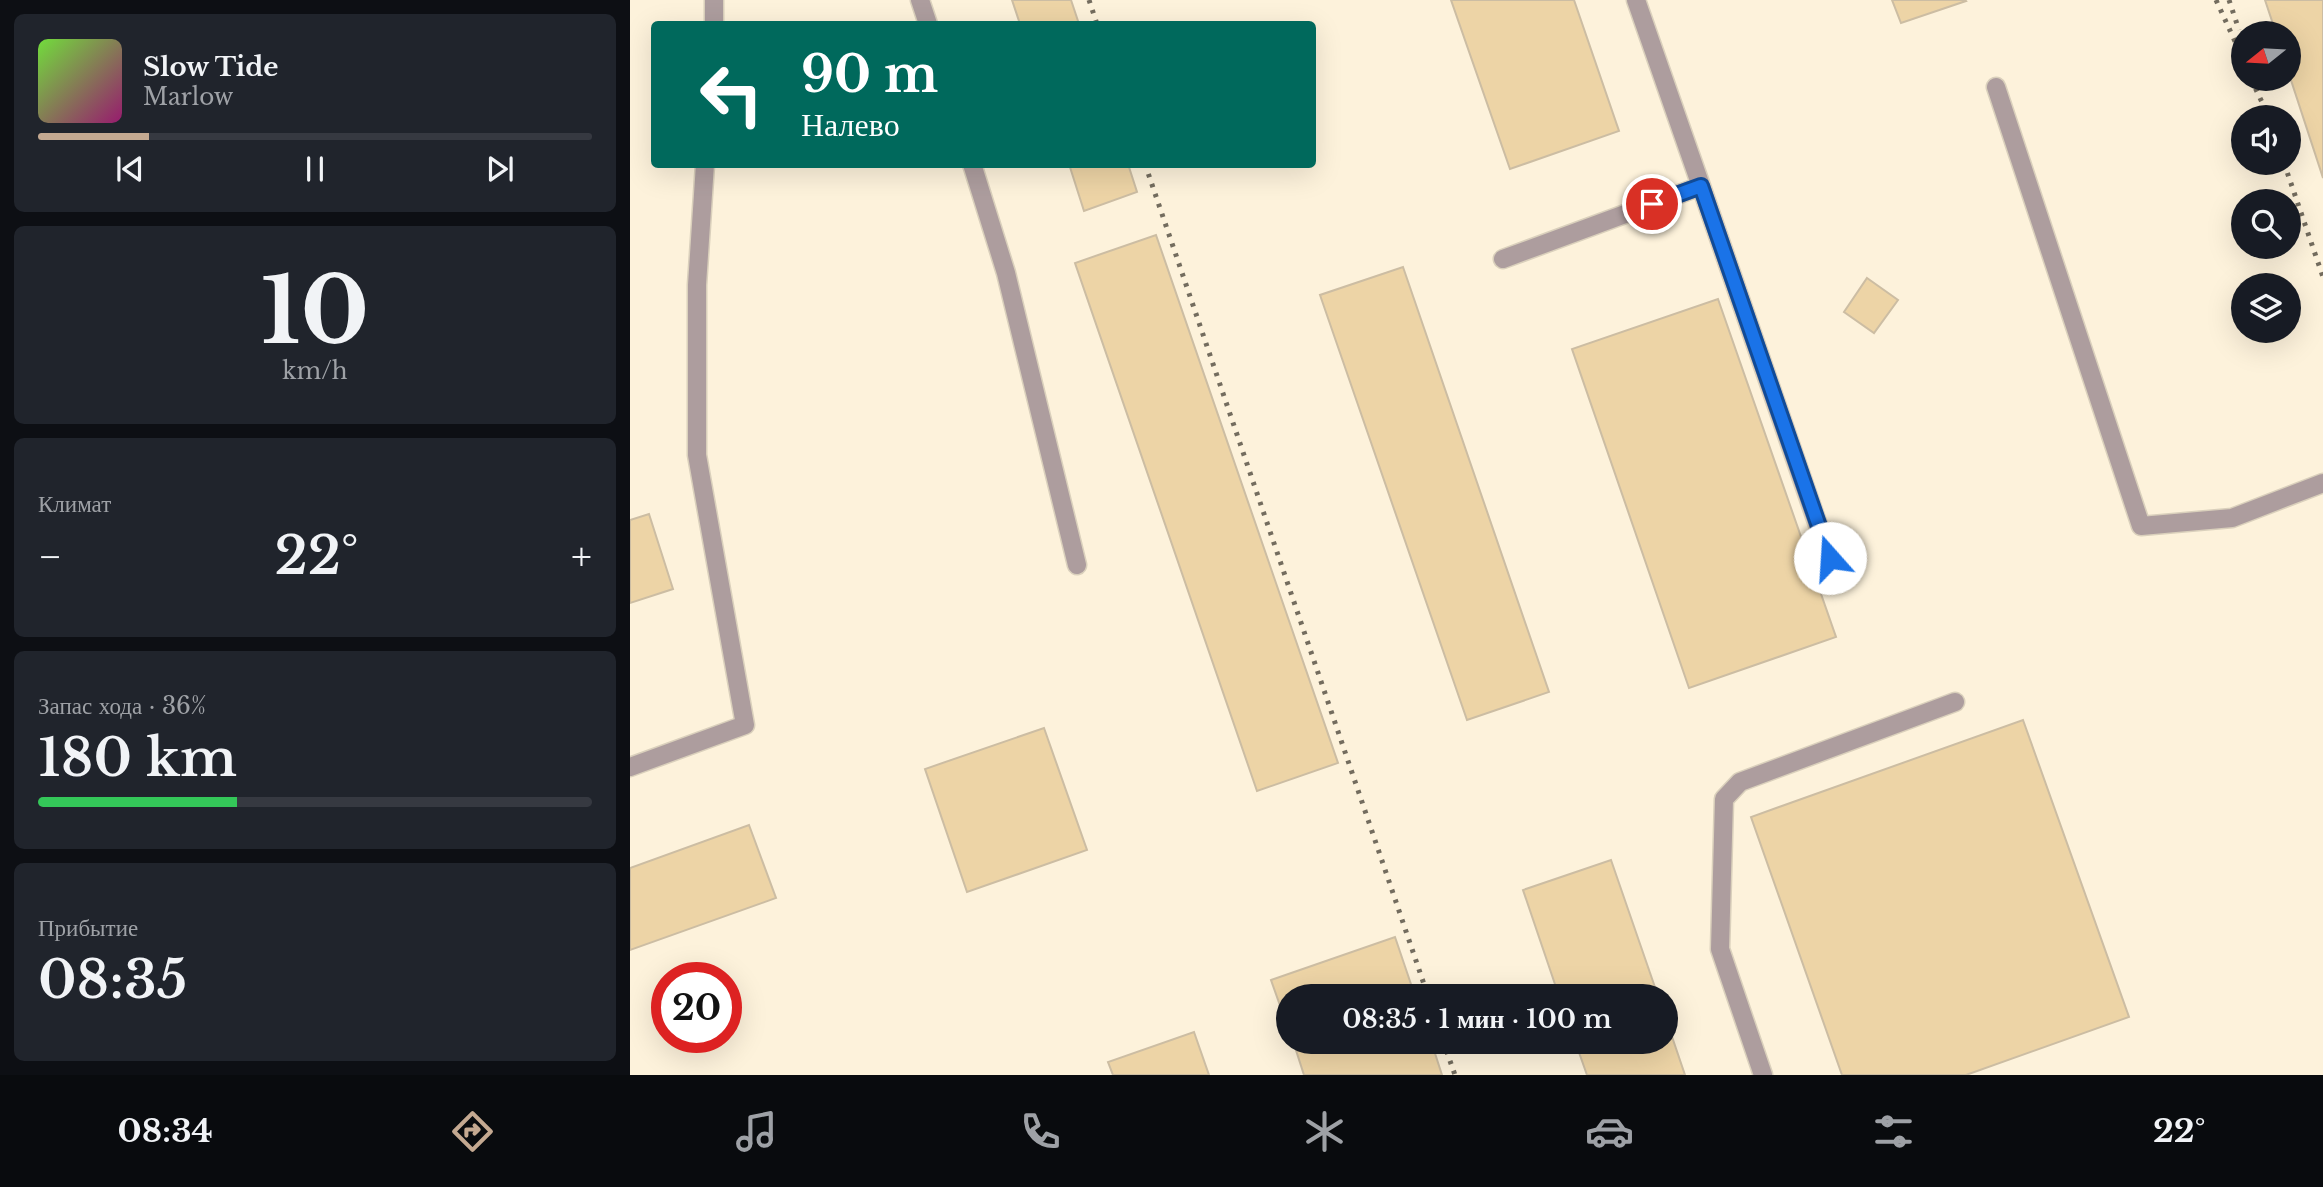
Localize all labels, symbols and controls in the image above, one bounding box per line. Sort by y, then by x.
north arrow [2231,21,2301,91]
map controls [2231,21,2301,343]
text: 90 m [801,44,938,105]
icon: left [686,49,777,140]
text: Slow Tide [143,51,279,83]
text: Marlow [143,83,233,111]
text: Налево [801,105,900,145]
button: sound [2231,105,2301,175]
icon: previous [111,150,149,188]
icon: pause [296,150,334,188]
icon: next [481,150,519,188]
pin [1622,174,1682,234]
icon: arrive [1633,185,1671,223]
button: search [2231,189,2301,259]
text: 10 [261,255,369,368]
button: layers [2231,273,2301,343]
text: km/h [282,357,348,385]
text: Климат [38,490,111,518]
position arrow [1793,521,1867,595]
text: 22° [275,524,359,588]
text: − [38,533,62,580]
text: + [571,533,592,580]
text: Запас хода · 36% [38,692,206,720]
text: 180 km [38,726,237,790]
text: Прибытие [38,914,138,942]
text: 08:35 [38,948,187,1012]
speed limit sign: 20 [651,962,742,1053]
text: 08:35 · 1 мин · 100 m [1342,1003,1612,1035]
icon: directions [448,1107,497,1156]
icon: music [732,1107,781,1156]
icon: phone [1016,1107,1065,1156]
icon: climate [1300,1107,1349,1156]
icon: car [1585,1107,1634,1156]
icon: filters [1869,1107,1918,1156]
text: 08:34 [118,1111,213,1151]
text: 22° [2153,1111,2205,1151]

